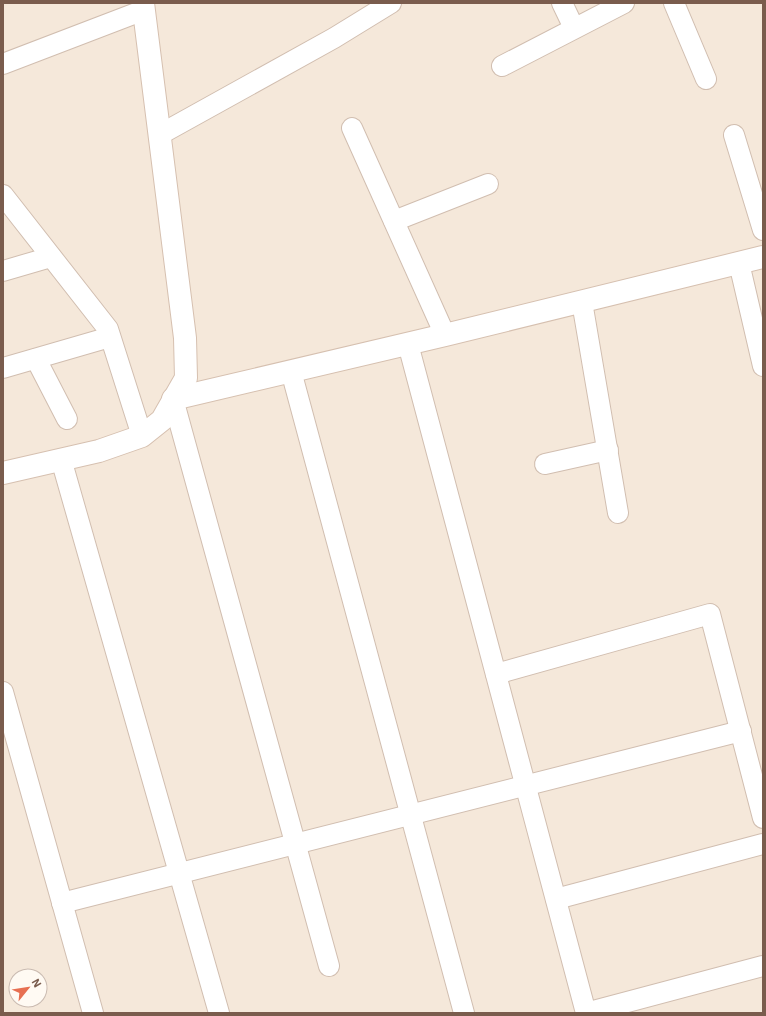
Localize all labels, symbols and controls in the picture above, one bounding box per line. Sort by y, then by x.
north arrow [8,968,48,1008]
text: N [29,976,45,990]

